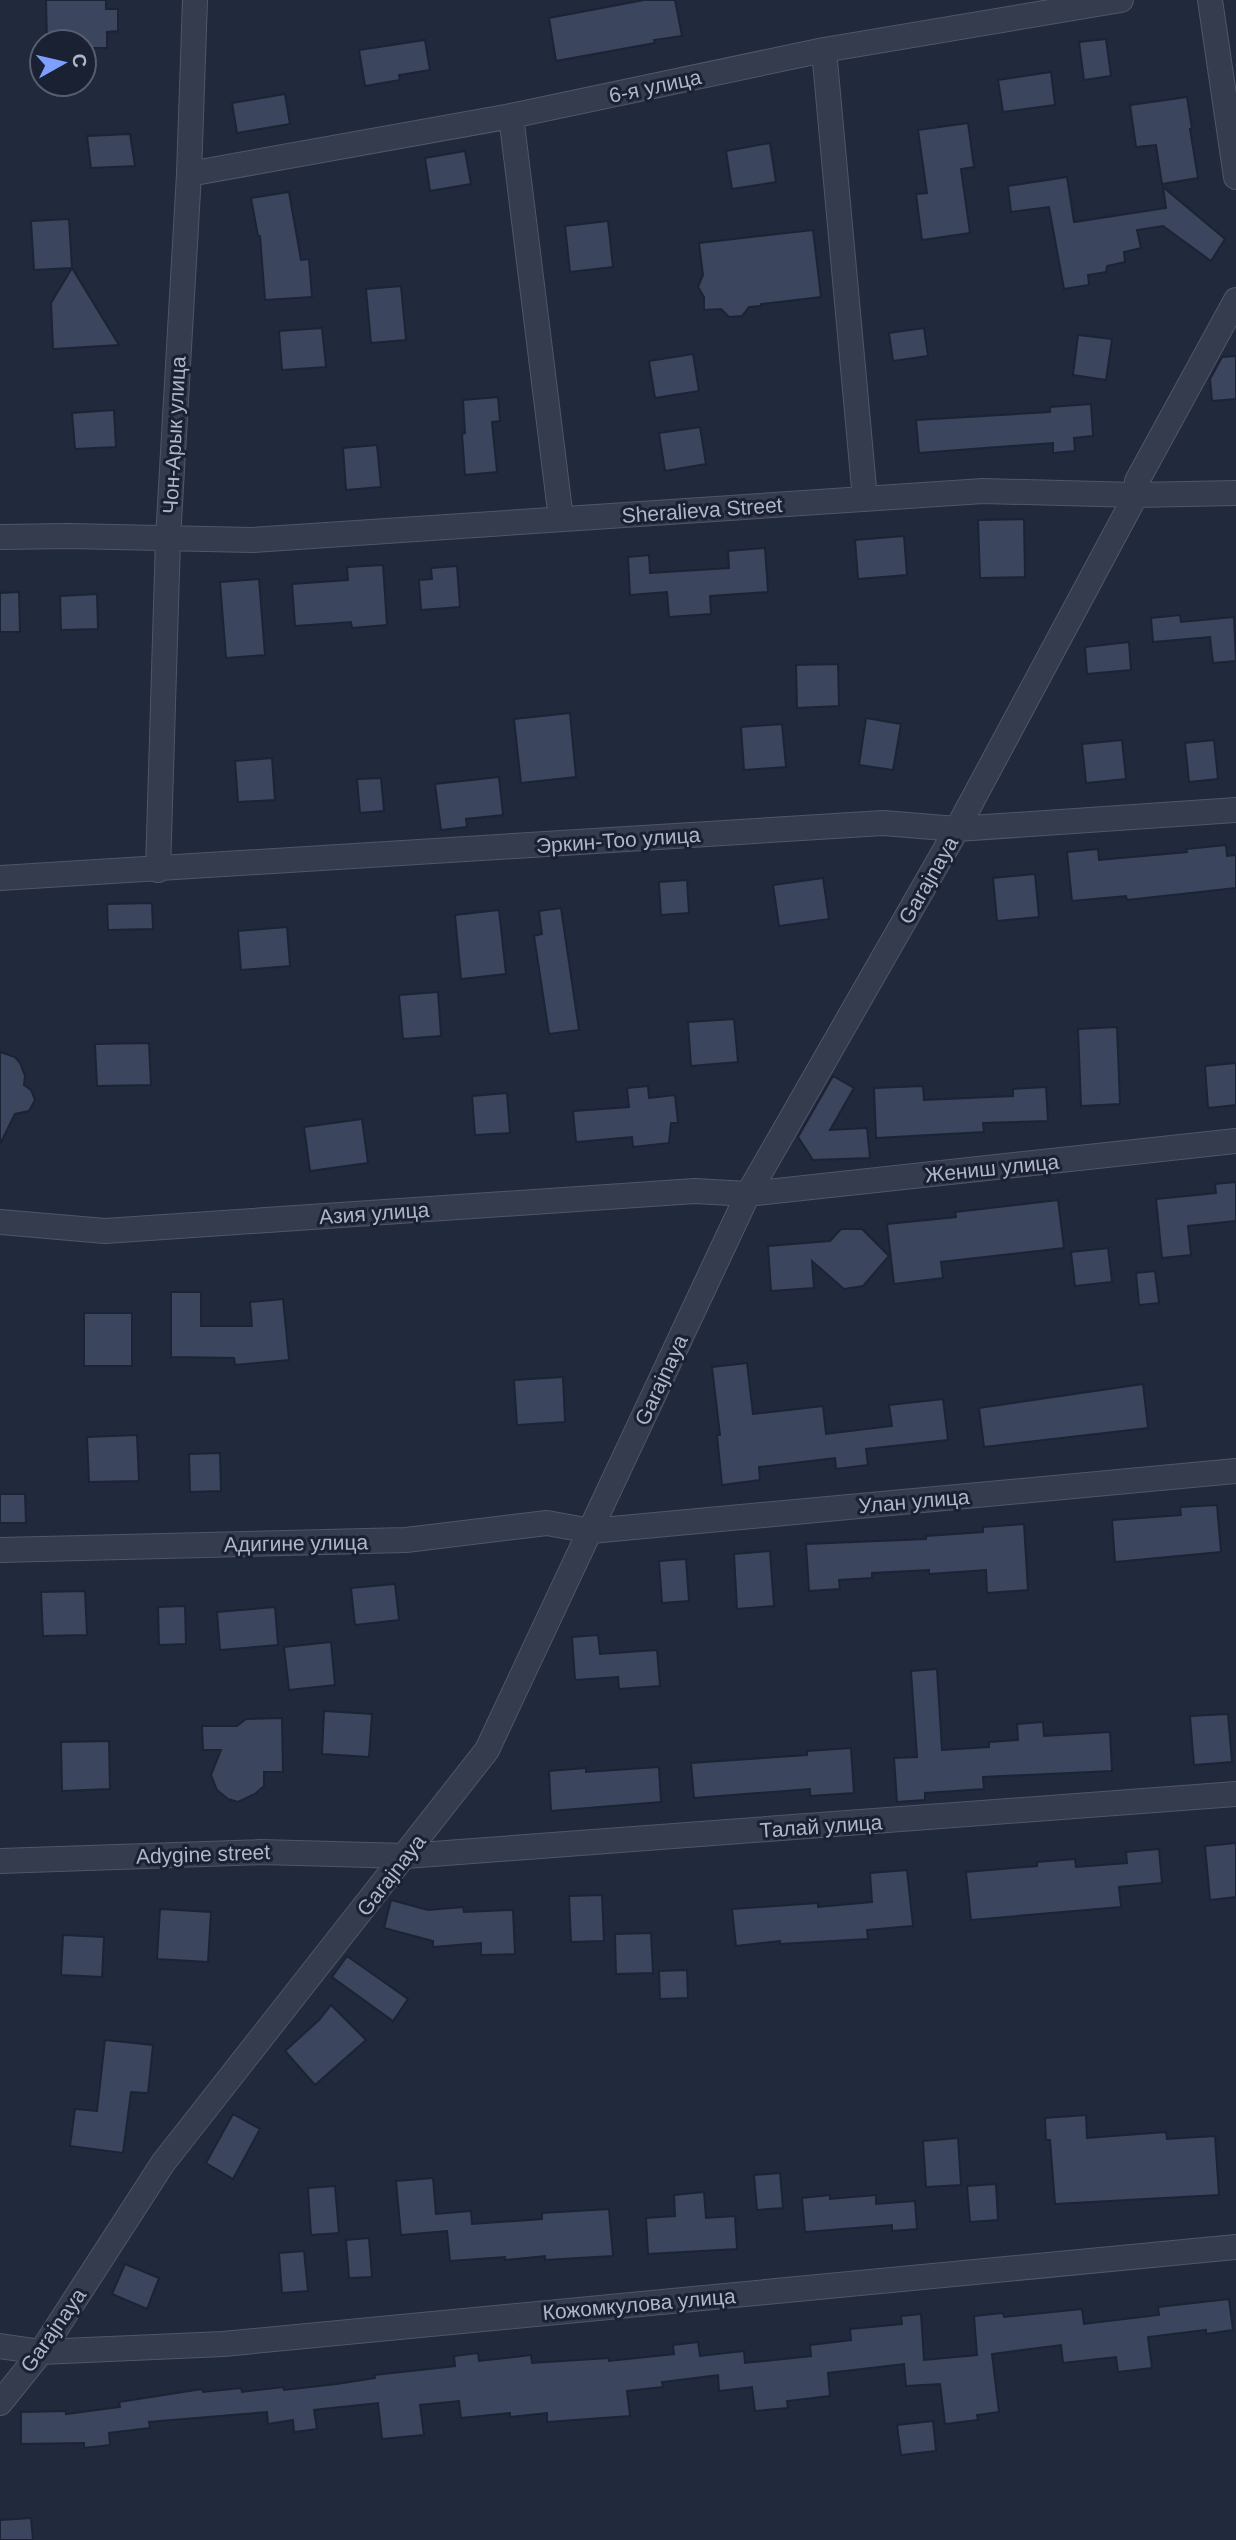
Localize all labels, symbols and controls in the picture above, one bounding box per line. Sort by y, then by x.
north arrow [28,28,98,98]
text: С [68,52,91,69]
street label: 6-я улица [607,65,703,107]
street label: Чон-Арык улица [158,355,190,514]
street label: Sheralieva Street [621,493,783,527]
street label: Эркин-Тоо улица [535,823,701,857]
street label: Garajnaya [894,832,962,928]
street label: Жениш улица [924,1149,1060,1186]
street label: Азия улица [318,1198,430,1228]
street label: Garajnaya [630,1331,692,1429]
street label: Улан улица [858,1485,971,1517]
street label: Адигине улица [224,1530,369,1556]
street label: Талай улица [759,1810,883,1842]
street label: Garajnaya [352,1829,430,1920]
street label: Adygine street [136,1840,271,1868]
street label: Garajnaya [16,2283,90,2376]
street label: Кожомкулова улица [542,2284,737,2324]

